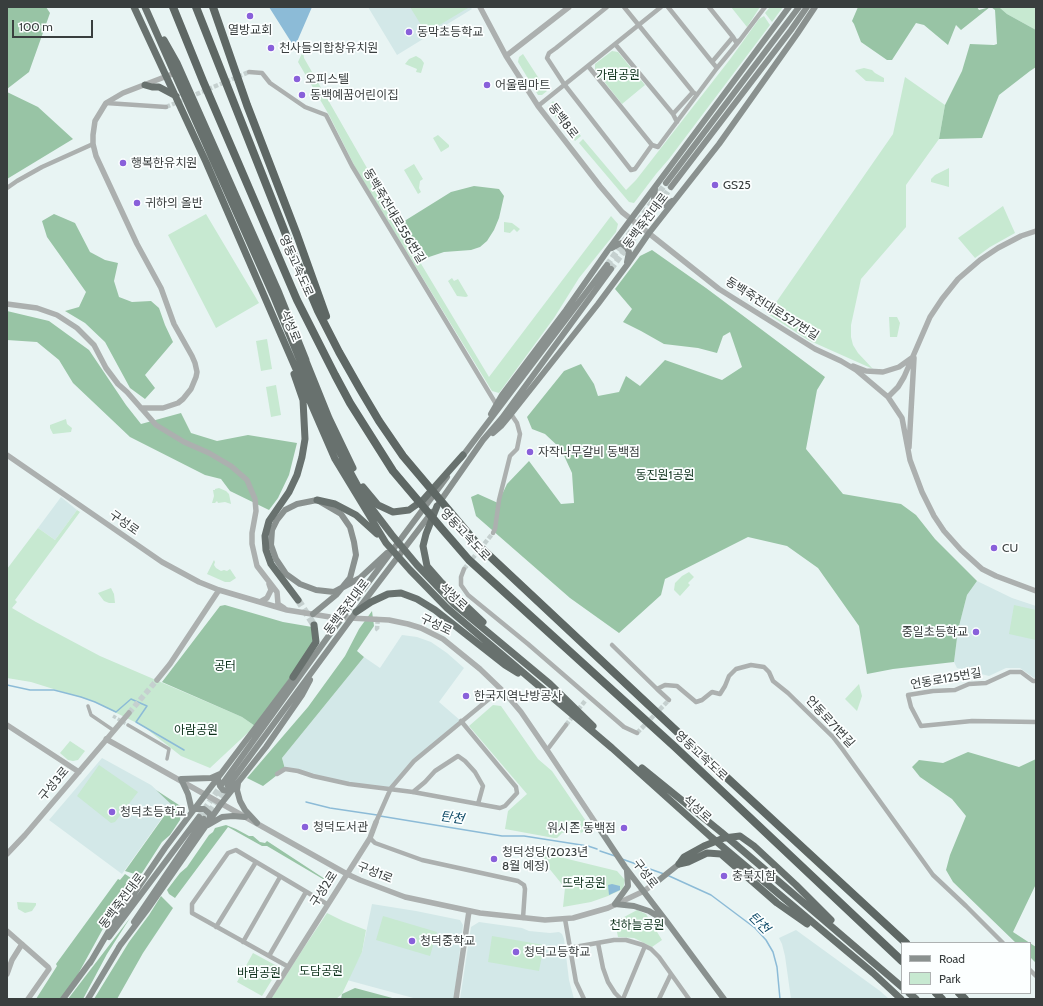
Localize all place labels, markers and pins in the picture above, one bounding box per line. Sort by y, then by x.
marker: 열방교회 [245,11,255,21]
place label: 열방교회 [228,23,272,37]
place label: 동막초등학교 [417,25,483,39]
marker: 동막초등학교 [404,27,414,37]
place label: 천사들의합창유치원 [279,41,378,55]
marker: 천사들의합창유치원 [266,43,276,53]
place label: 오피스텔 [305,72,349,86]
marker: 오피스텔 [292,74,302,84]
place label: 어울림마트 [495,78,550,92]
marker: 어울림마트 [482,80,492,90]
place label: 동백예꿈어린이집 [310,88,398,102]
marker: 동백예꿈어린이집 [297,90,307,100]
place label: 행복한유치원 [131,156,197,170]
marker: 행복한유치원 [118,158,128,168]
place label: GS25 [723,178,751,192]
marker: GS25 [710,180,720,190]
place label: 귀하의 올반 [145,196,203,210]
marker: 귀하의 올반 [132,198,142,208]
place label: 자작나무갈비 동백점 [538,445,640,459]
marker: 자작나무갈비 동백점 [525,447,535,457]
place label: CU [1002,541,1018,555]
marker: CU [989,543,999,553]
place label: 중일초등학교 [902,625,968,639]
marker: 중일초등학교 [971,627,981,637]
place label: 한국지역난방공사 [474,689,562,703]
marker: 한국지역난방공사 [461,691,471,701]
place label: 청덕초등학교 [120,805,186,819]
marker: 청덕초등학교 [107,807,117,817]
place label: 청덕도서관 [313,820,368,834]
place label: 워시존 동백점 [547,821,616,835]
marker: 청덕도서관 [300,822,310,832]
marker: 워시존 동백점 [619,823,629,833]
place label: 청덕성당(2023년 8월 예정) [502,845,588,873]
marker: 청덕성당(2023년 8월 예정) [489,854,499,864]
place label: 충북지함 [732,869,776,883]
marker: 충북지함 [719,871,729,881]
place label: 청덕중학교 [420,934,475,948]
marker: 청덕중학교 [407,936,417,946]
place label: 청덕고등학교 [524,945,590,959]
marker: 청덕고등학교 [511,947,521,957]

